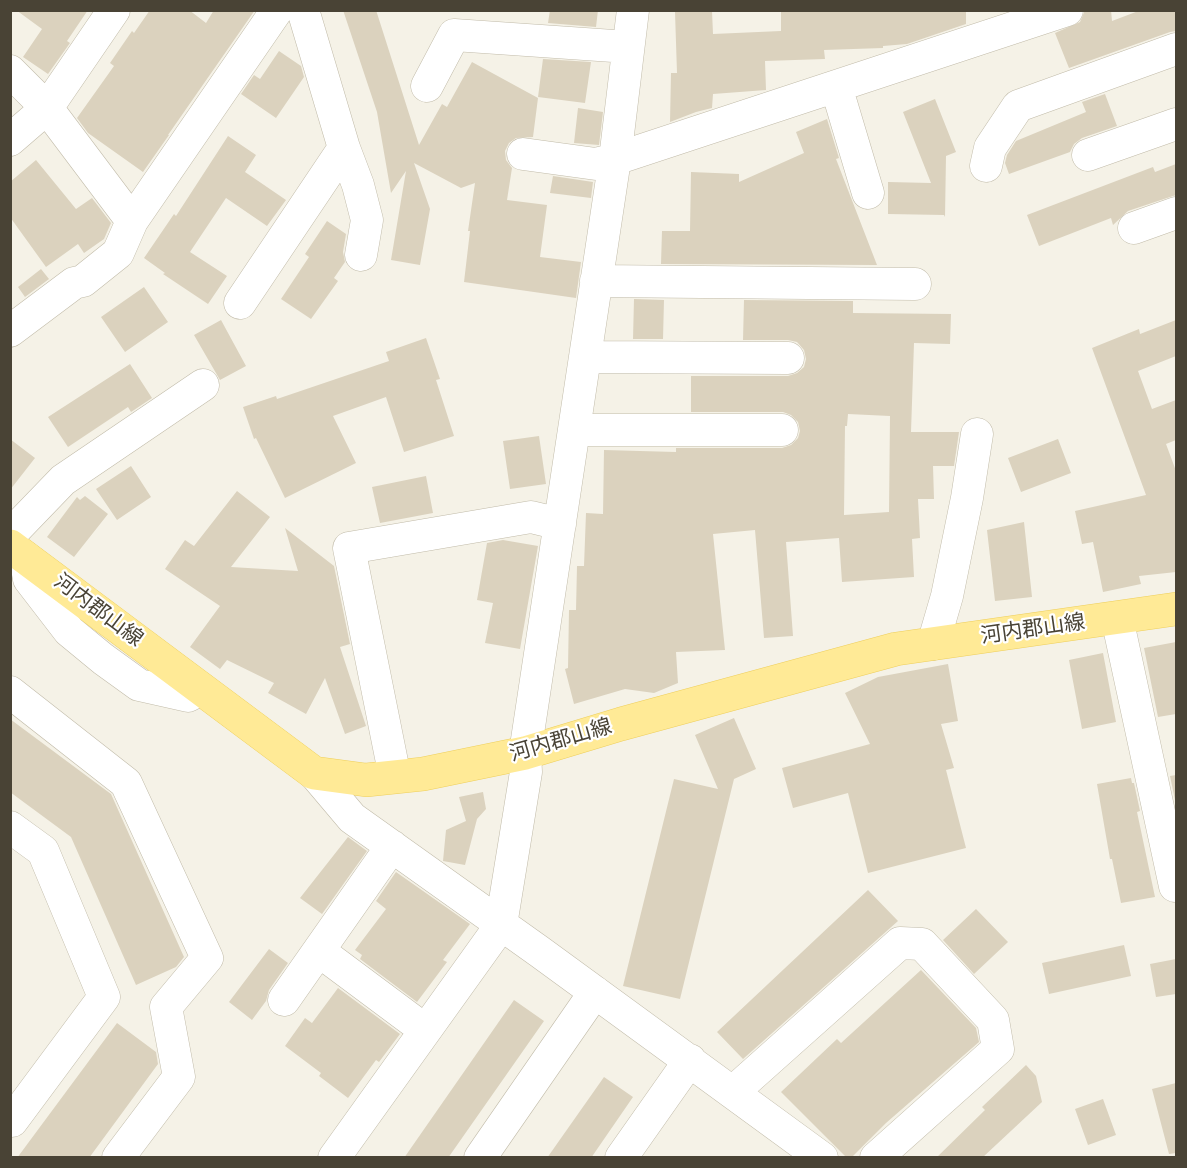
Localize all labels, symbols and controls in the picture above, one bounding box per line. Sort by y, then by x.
street label: 河内郡山線 [48,569,148,653]
street label: 河内郡山線 [979,610,1087,650]
street label: 河内郡山線 [507,714,615,768]

